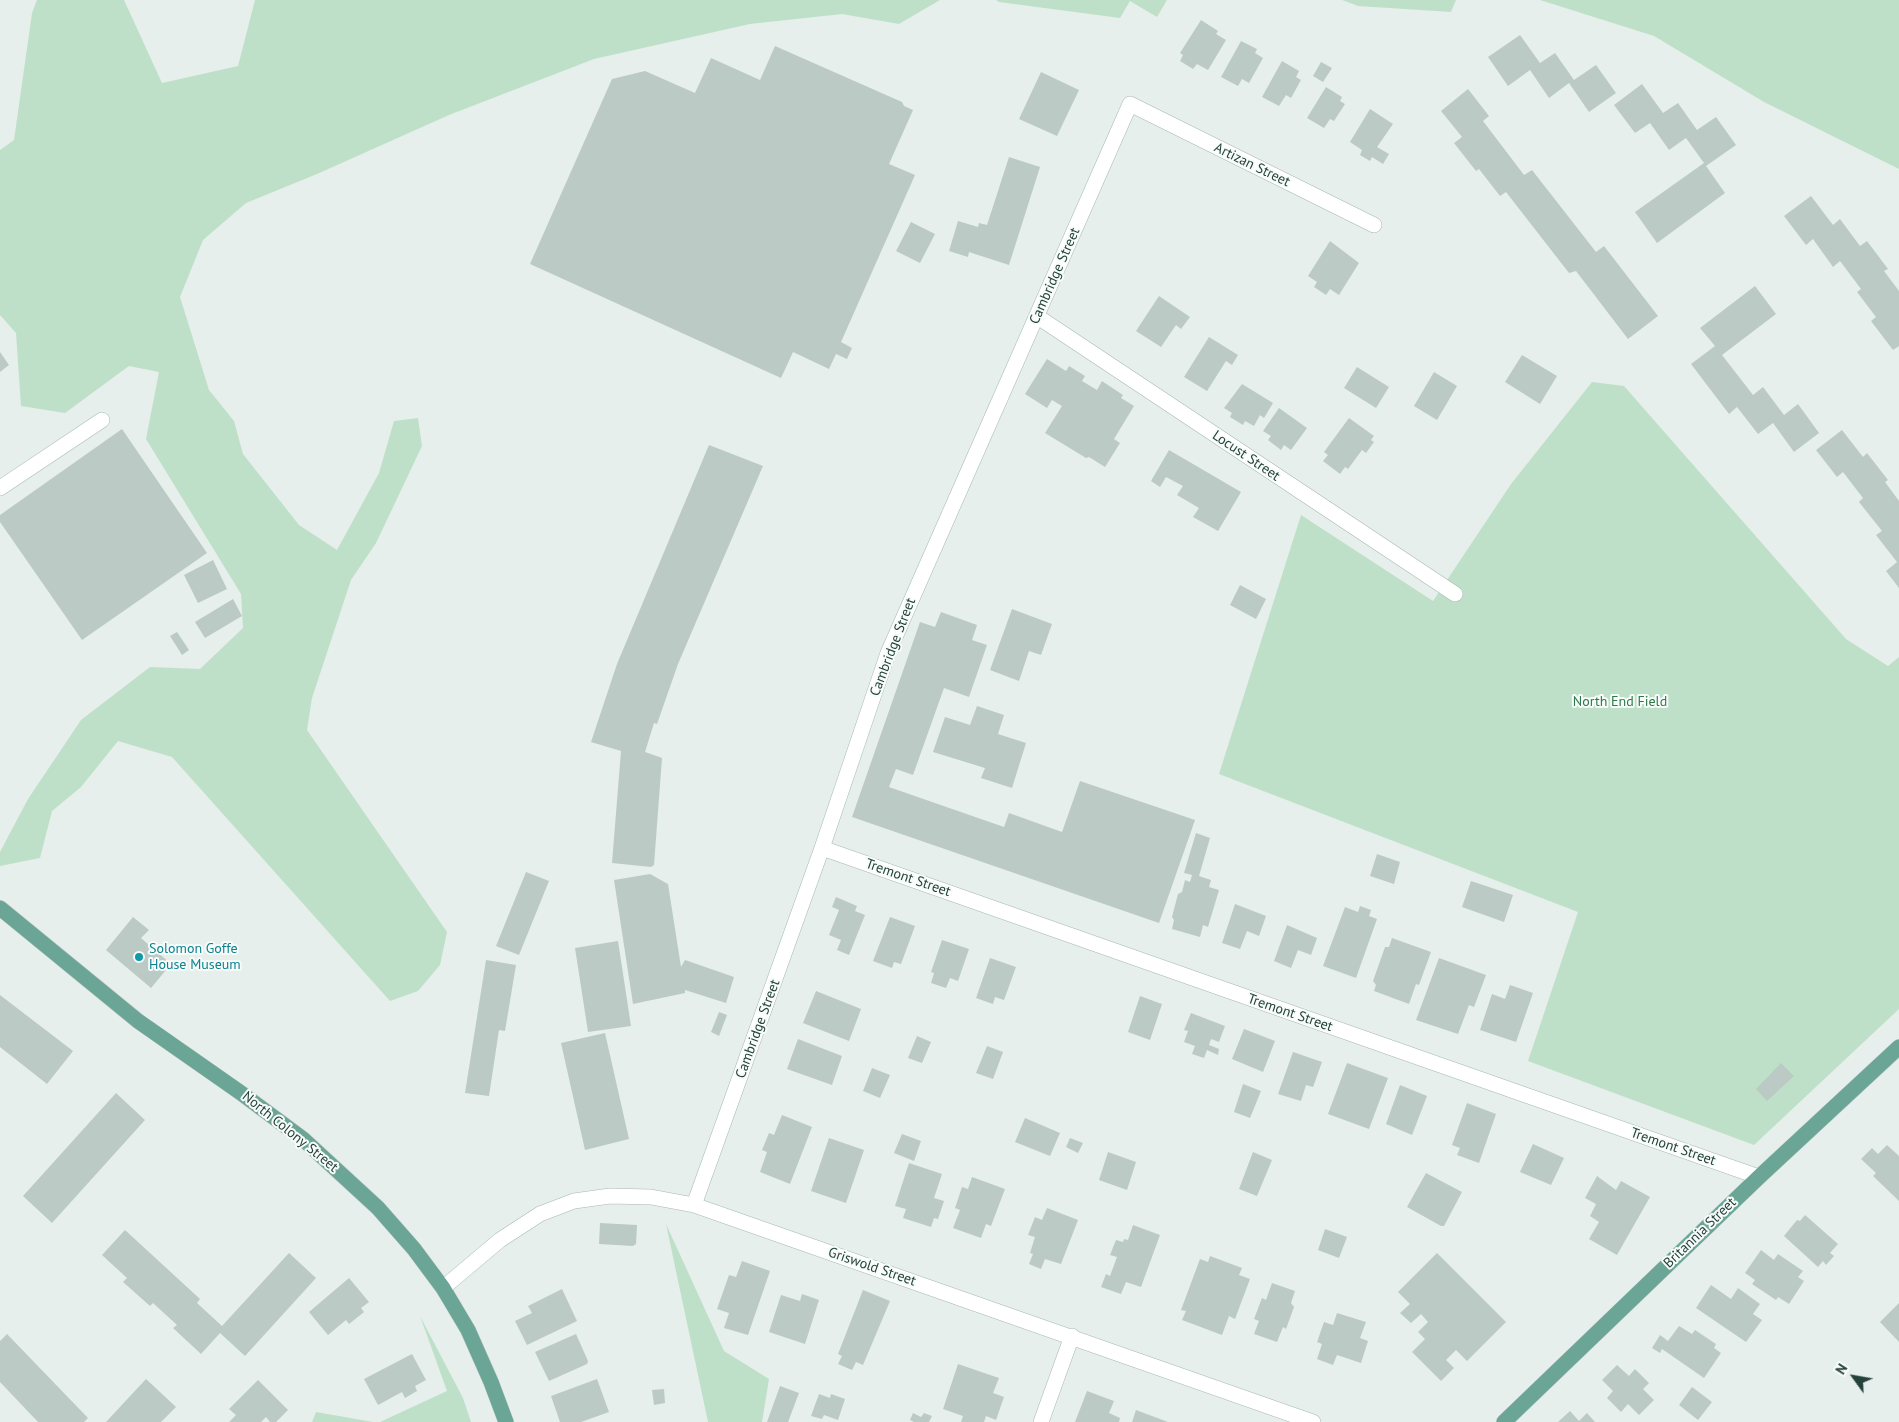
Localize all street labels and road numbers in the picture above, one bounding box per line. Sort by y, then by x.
street label: Artizan Street [1211,139,1293,191]
street label: Cambridge Street [1026,225,1084,327]
street label: Locust Street [1209,427,1283,485]
street label: Cambridge Street [867,596,919,698]
street label: Tremont Street [863,856,953,900]
street label: Cambridge Street [732,977,784,1081]
street label: Tremont Street [1245,991,1335,1035]
street label: North Colony Street [239,1088,341,1176]
street label: Tremont Street [1628,1125,1718,1169]
street label: Britannia Street [1660,1194,1740,1272]
street label: Griswold Street [826,1244,918,1290]

